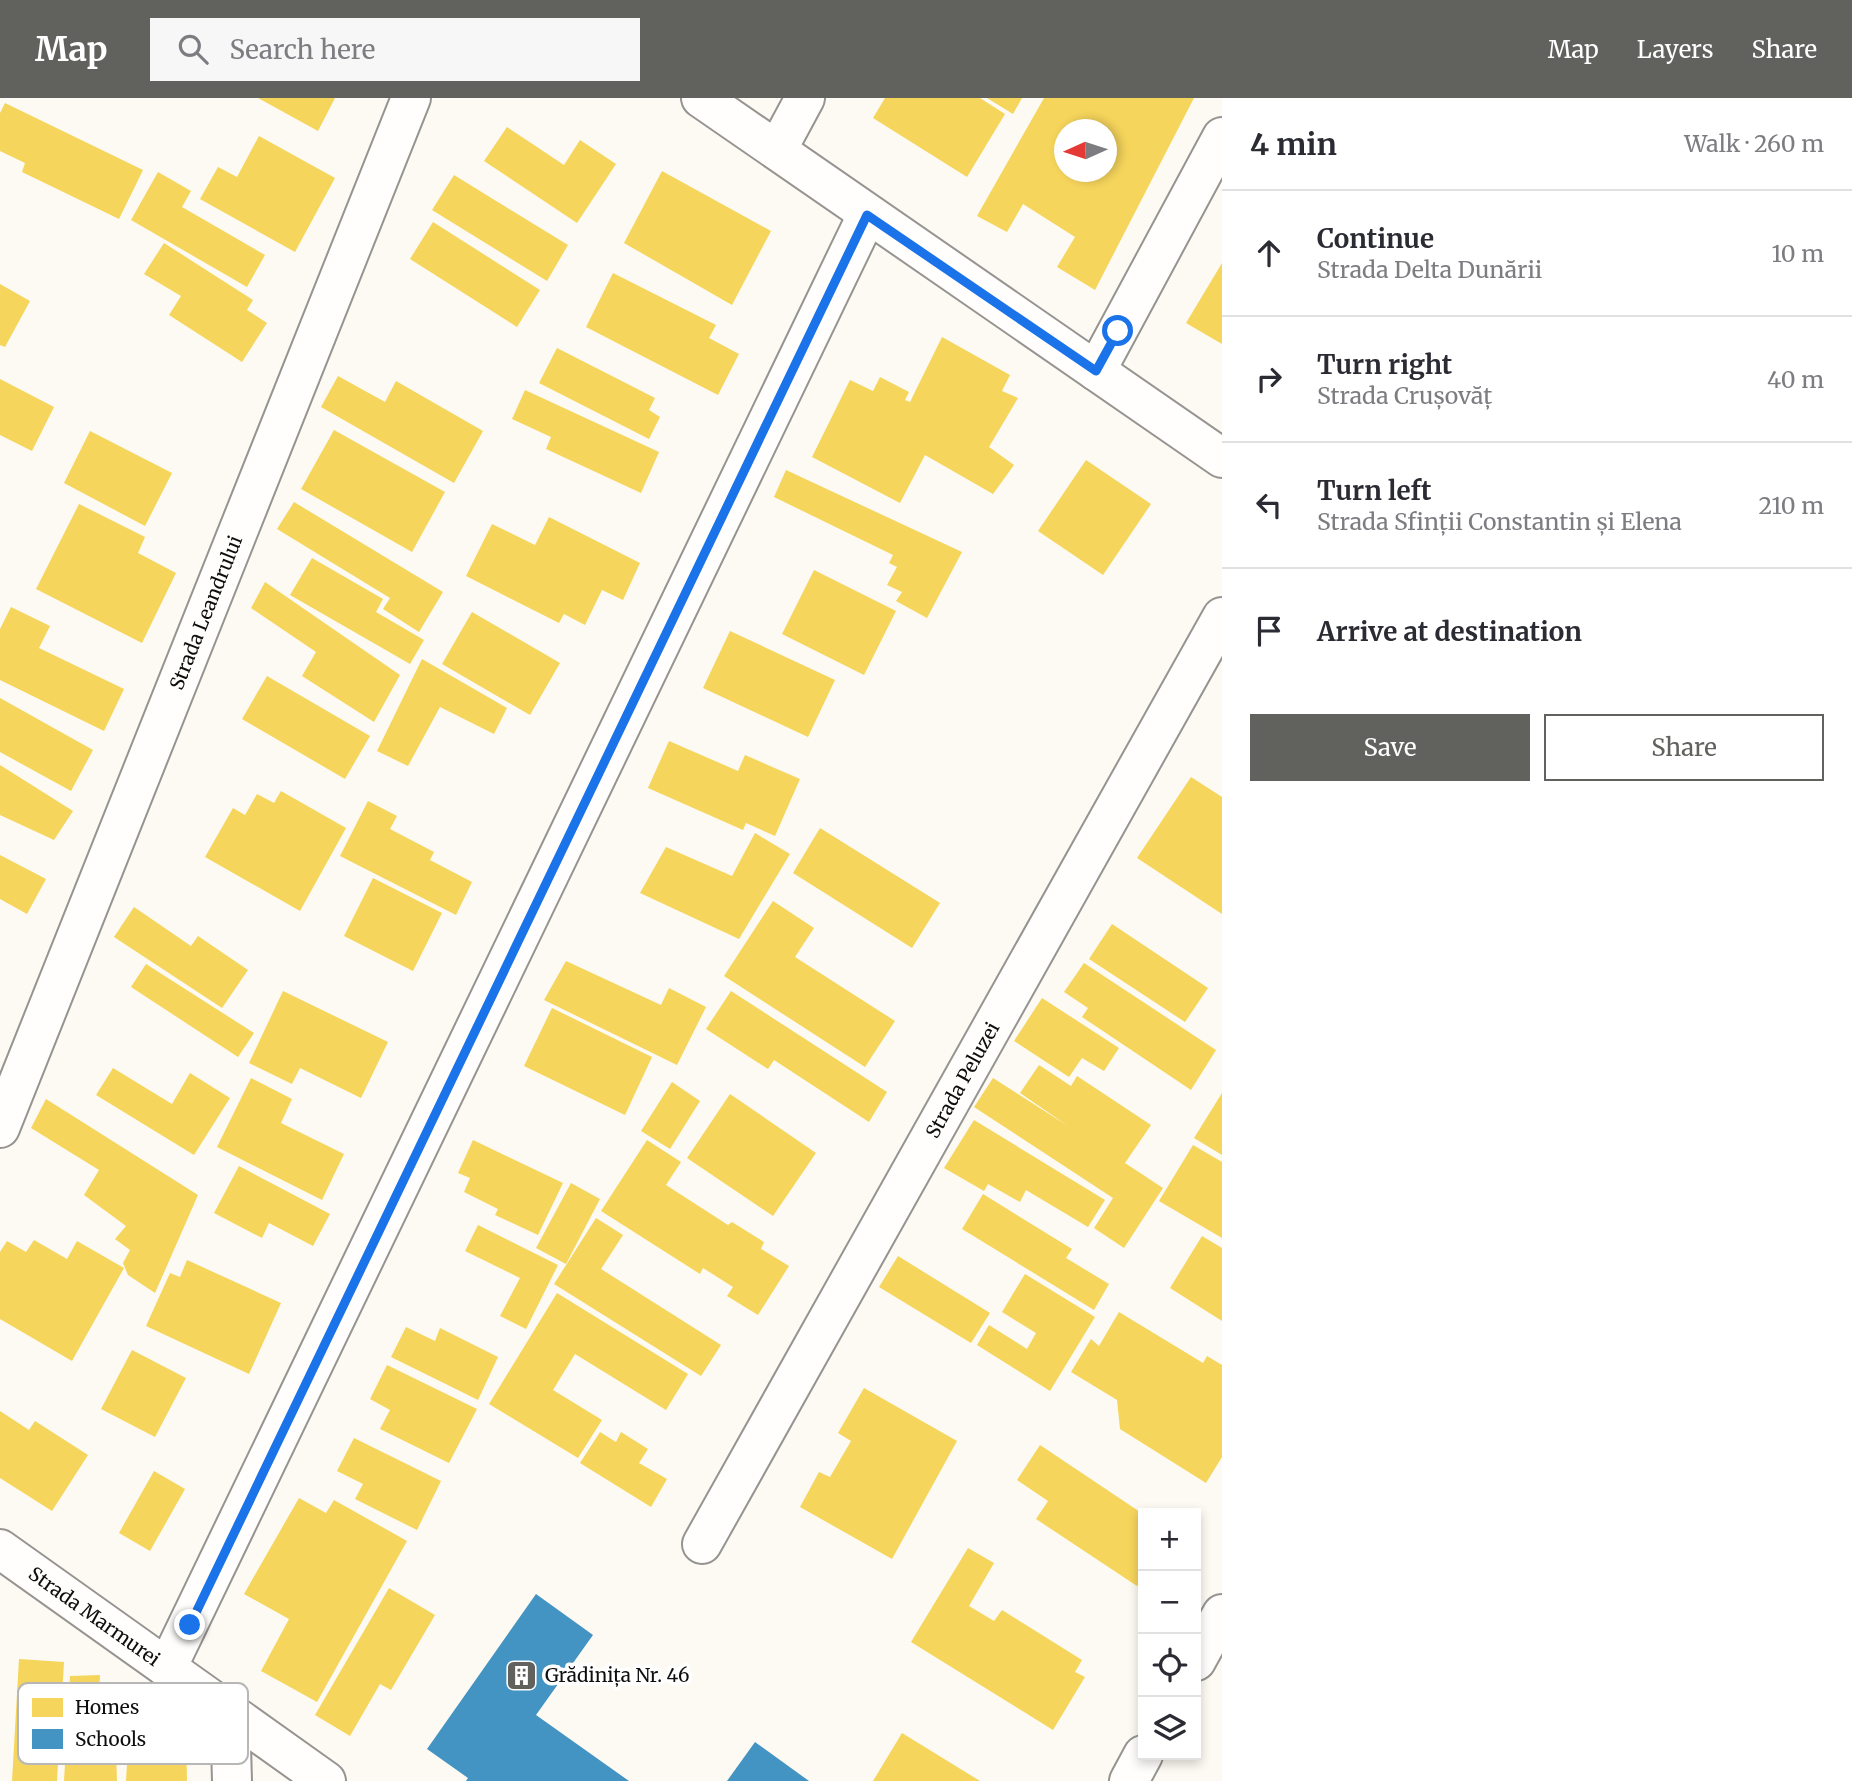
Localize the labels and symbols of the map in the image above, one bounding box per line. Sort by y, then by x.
north arrow [1054,119,1117,182]
route start [1102,315,1133,346]
street label: Strada Leandrului [164,532,247,693]
street label: Strada Peluzei [920,1018,1004,1142]
street label: Strada Marmurei [24,1561,165,1671]
route end [174,1609,205,1640]
building icon: Grădinița Nr. 46 [505,1658,539,1692]
place label: Grădinița Nr. 46 [545,1663,690,1688]
legend [18,1683,248,1764]
text: Homes [75,1695,139,1719]
text: Schools [75,1727,146,1751]

